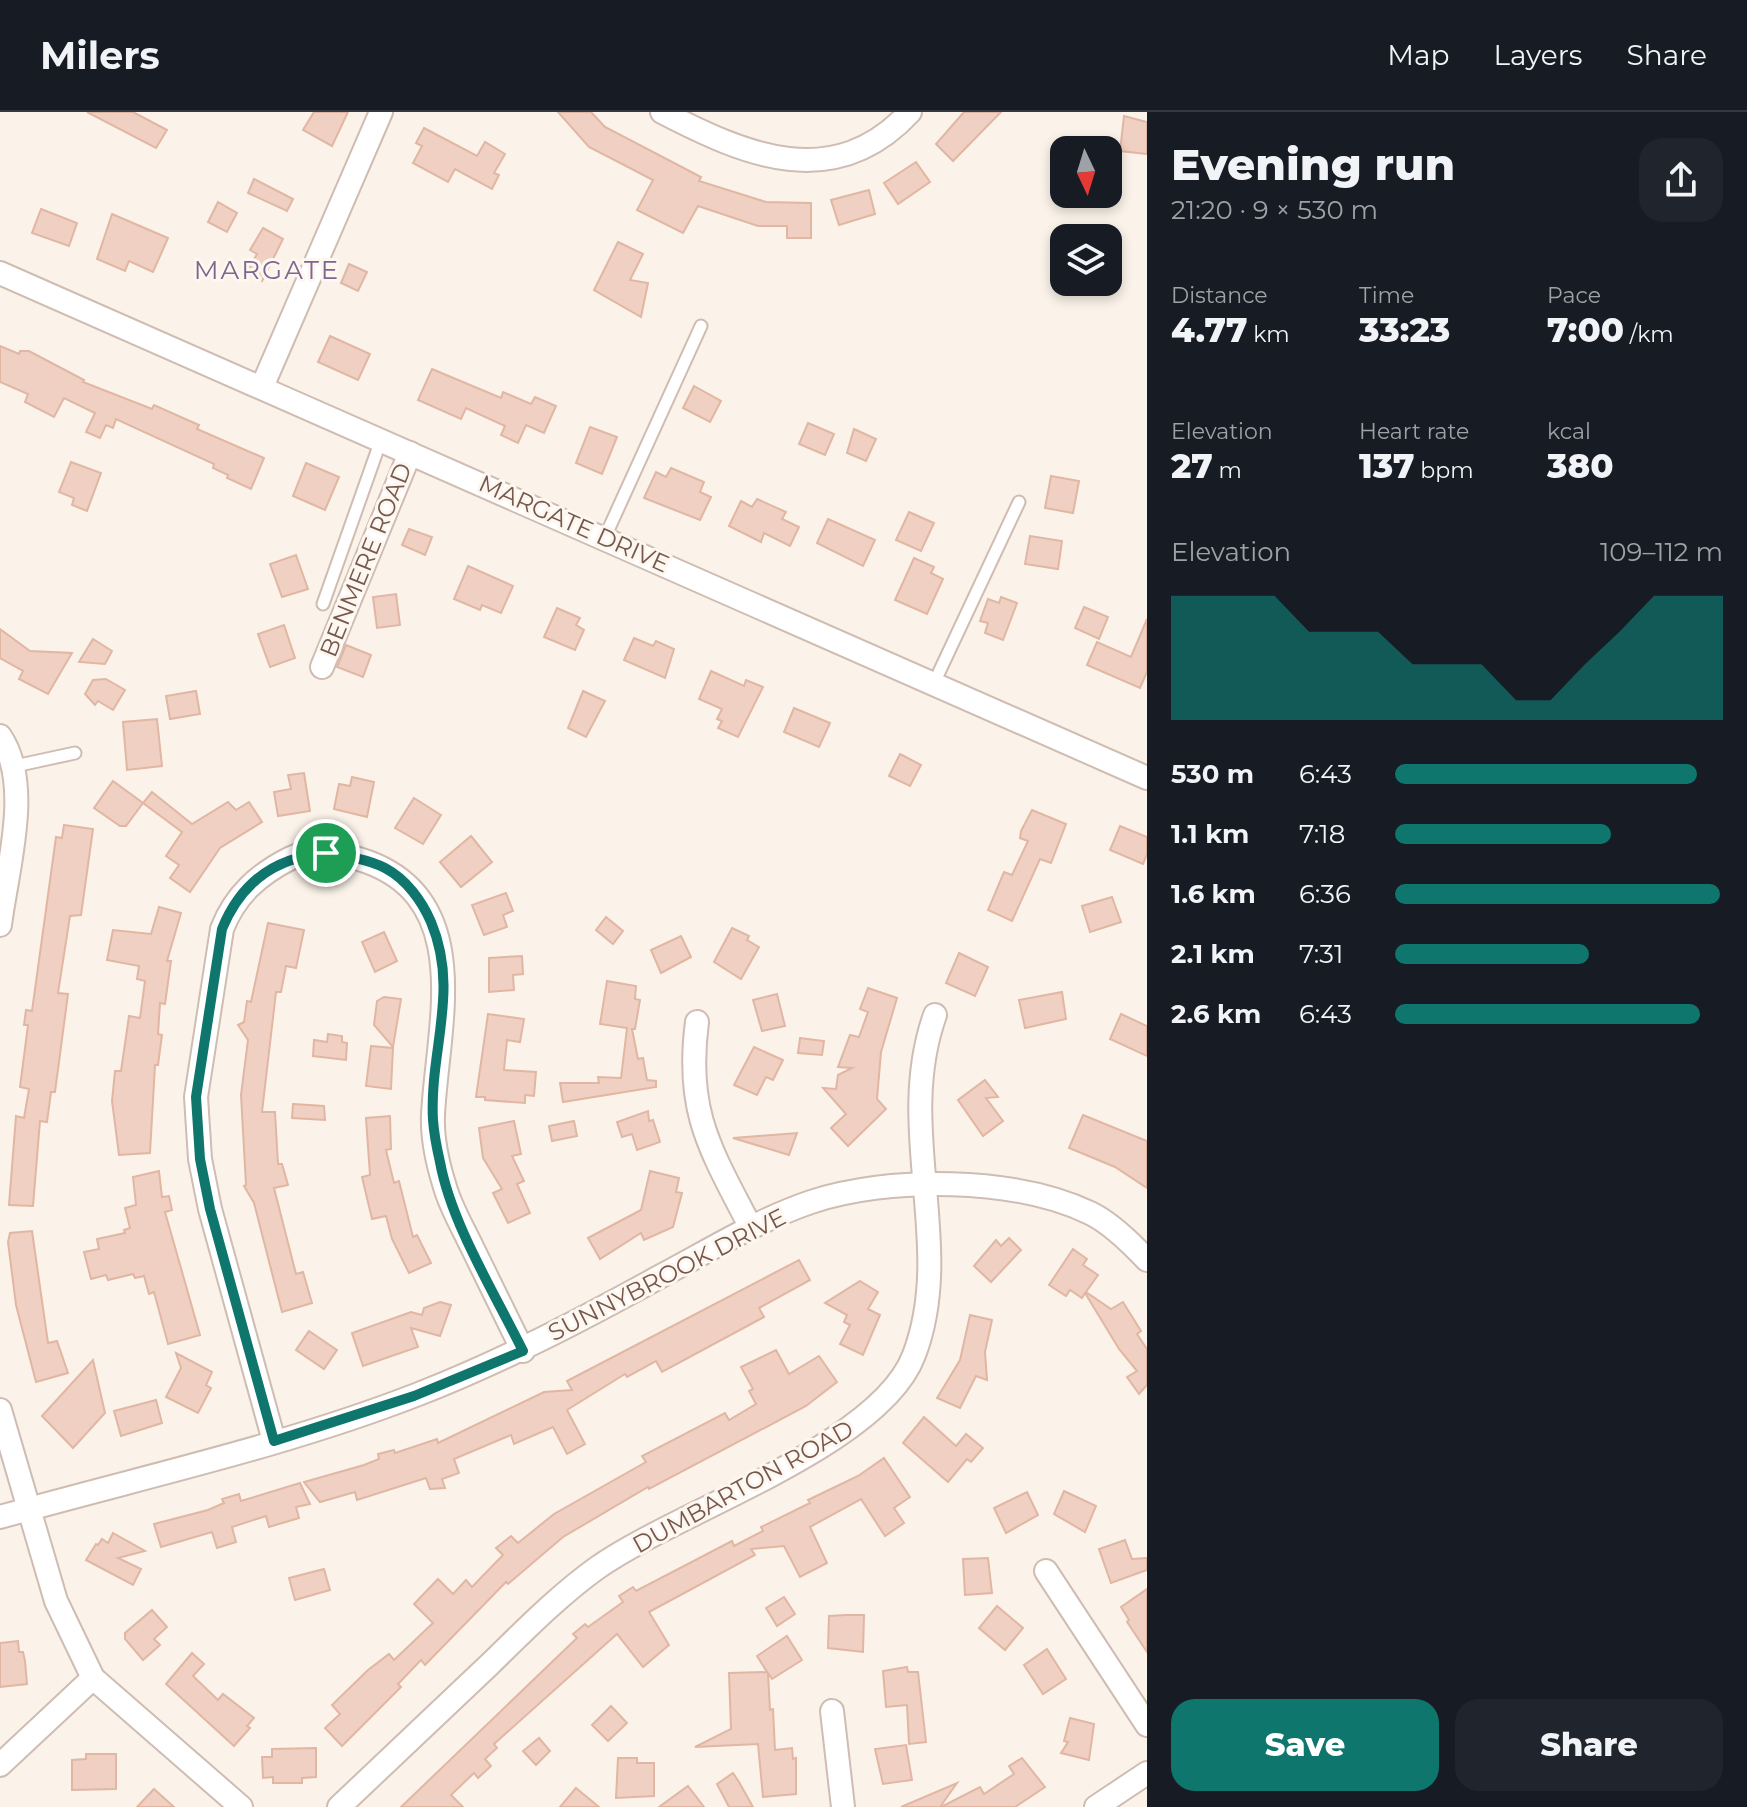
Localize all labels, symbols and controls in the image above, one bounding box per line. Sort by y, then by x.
text: Milers [40,32,160,79]
text: Map [1387,38,1450,72]
text: Layers [1494,38,1583,72]
text: Share [1627,38,1707,72]
north arrow [1050,136,1122,208]
map controls [1050,136,1122,296]
text: Evening run [1171,137,1455,191]
button: share [1639,138,1723,222]
text: 21:20 · 9 × 530 m [1171,194,1378,226]
button: layers [1050,224,1122,296]
district label: MARGATE [194,254,340,286]
text: Distance [1171,282,1268,309]
text: Time [1359,282,1414,309]
text: Pace [1547,282,1601,309]
text: 4.77 [1171,309,1247,351]
text: 33:23 [1359,309,1450,351]
text: 7:00 [1547,309,1624,351]
text: km [1247,321,1290,348]
text: /km [1624,321,1674,348]
text: Elevation [1171,418,1273,445]
text: Heart rate [1359,418,1469,445]
text: kcal [1547,418,1591,445]
text: 27 [1171,445,1213,487]
text: 137 [1359,445,1415,487]
text: 380 [1547,445,1614,487]
text: m [1213,457,1242,484]
text: bpm [1415,457,1473,484]
street label: BENMERE ROAD [313,459,418,661]
street label: MARGATE DRIVE [475,469,674,578]
text: Elevation [1171,536,1291,568]
text: 109–112 m [1600,536,1723,568]
text: 530 m [1171,758,1254,790]
text: 6:43 [1299,758,1352,790]
text: 1.1 km [1171,818,1249,850]
text: 7:18 [1299,818,1345,850]
pin [292,819,360,887]
icon: arrive [304,831,348,875]
text: 1.6 km [1171,878,1256,910]
text: 6:36 [1299,878,1351,910]
text: 2.1 km [1171,938,1255,970]
text: 7:31 [1299,938,1343,970]
text: 2.6 km [1171,998,1261,1030]
text: 6:43 [1299,998,1352,1030]
street label: SUNNYBROOK DRIVE [543,1202,790,1347]
street label: DUMBARTON ROAD [627,1414,858,1559]
button: Save [1171,1699,1439,1791]
button: Share [1455,1699,1723,1791]

